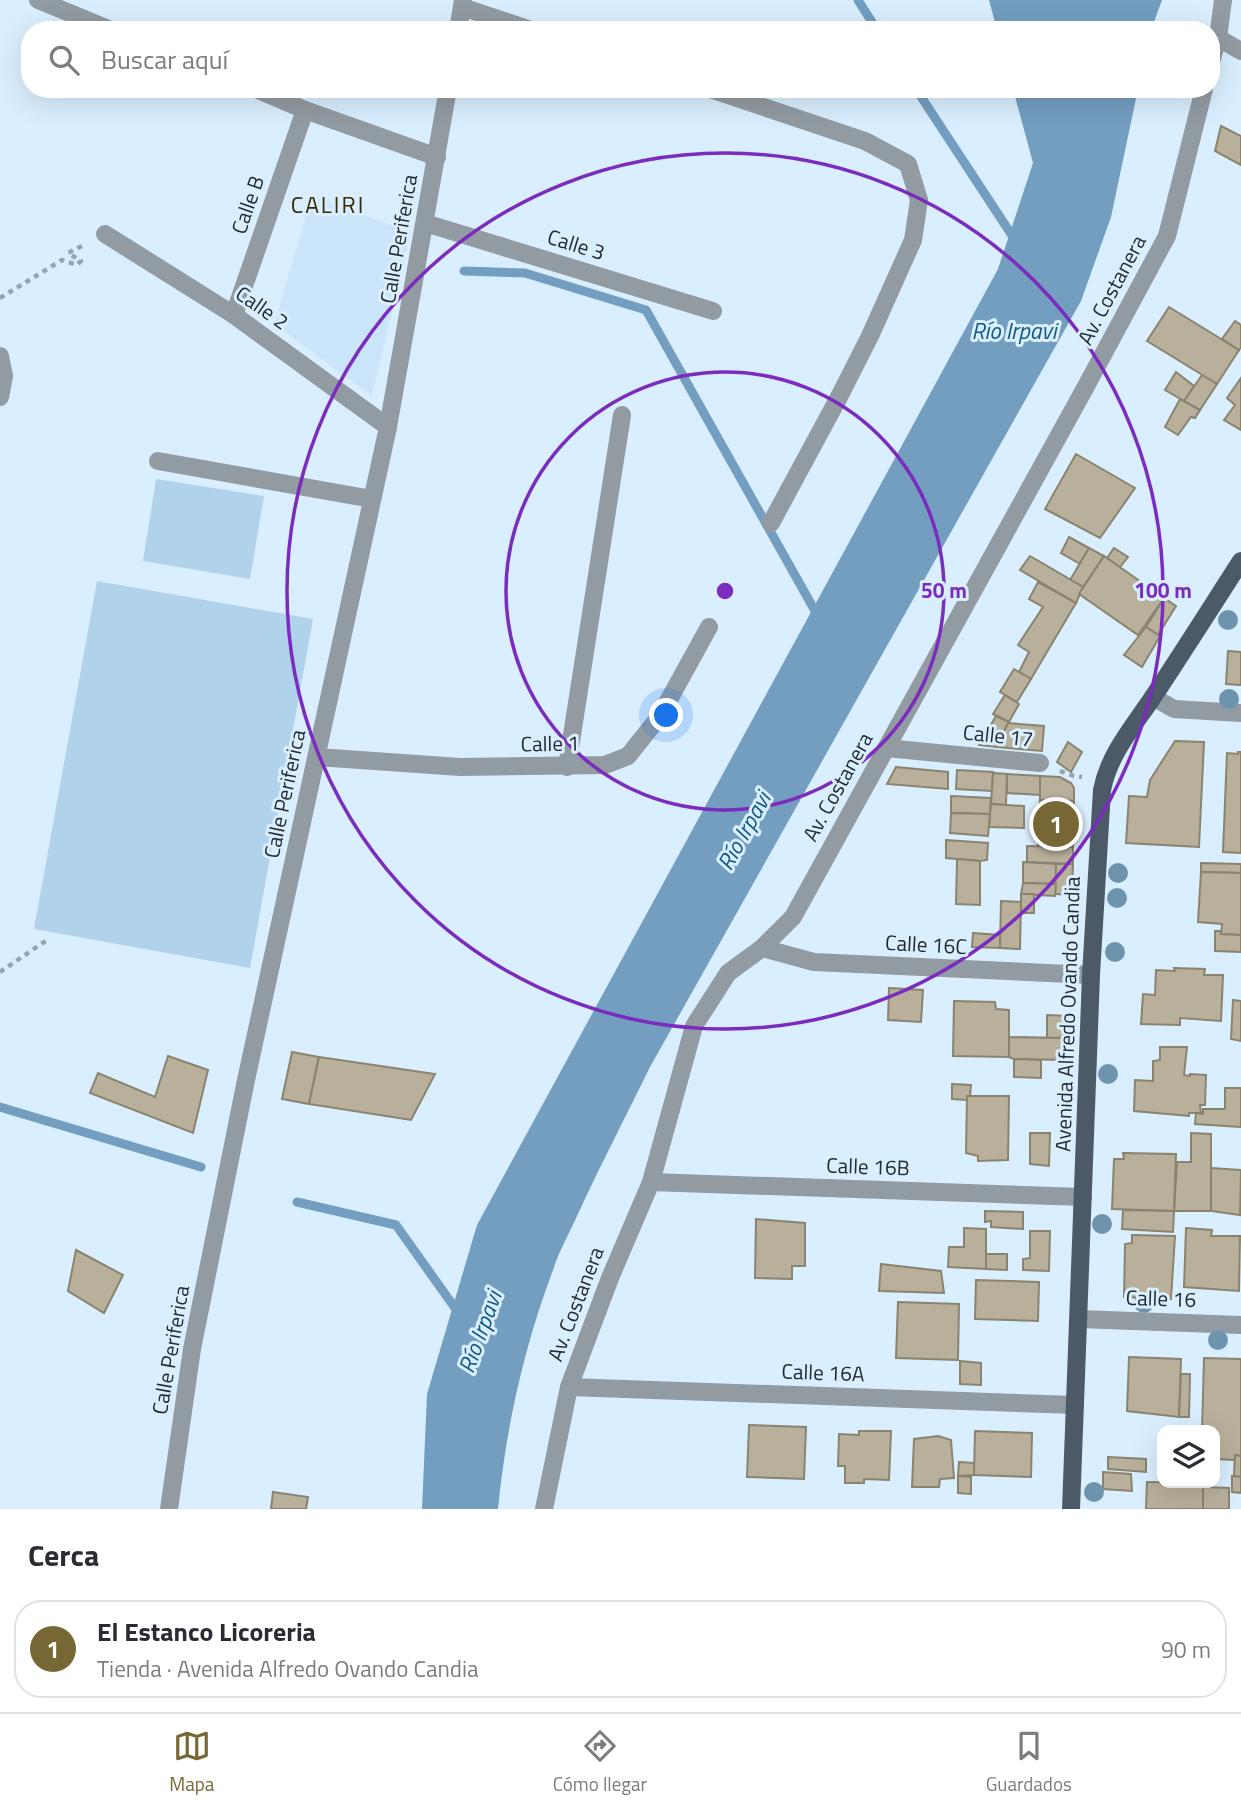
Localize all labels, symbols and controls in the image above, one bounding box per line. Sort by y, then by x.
search box [21,21,1220,98]
text: Buscar aquí [101,40,228,79]
icon: search [45,41,83,79]
street label: Calle B [222,171,272,238]
street label: Calle Periferica [371,171,425,306]
district label: CALIRI [291,187,365,222]
street label: Calle 3 [544,220,609,268]
street label: Av. Costanera [1069,228,1154,350]
street label: Calle 2 [229,277,296,337]
water label: Río Irpavi [972,313,1059,348]
text: 50 m [921,574,967,606]
text: 100 m [1134,574,1192,606]
centre of rings [713,579,737,603]
your location [649,698,683,732]
street label: Calle 17 [961,715,1035,755]
street label: Calle Periferica [255,726,313,861]
street label: Calle 1 [520,726,580,760]
street label: Av. Costanera [794,726,881,847]
water label: Río Irpavi [708,783,781,876]
pin: 1 [1033,798,1079,850]
street label: Avenida Alfredo Ovando Candia [1046,875,1088,1152]
street label: Calle 16C [884,926,968,962]
street label: Calle 16B [826,1149,910,1183]
street label: Av. Costanera [539,1241,612,1366]
street label: Calle 16 [1125,1281,1197,1315]
street label: Calle Periferica [143,1282,197,1417]
water label: Río Irpavi [449,1284,511,1378]
street label: Calle 16A [781,1355,865,1389]
map controls [1157,1425,1220,1488]
button: layers [1157,1425,1220,1488]
text: Cerca [28,1532,99,1578]
text: El Estanco Licoreria [97,1612,316,1651]
text: 1 [47,1632,59,1667]
text: 90 m [1161,1632,1211,1667]
text: Tienda · Avenida Alfredo Ovando Candia [97,1651,479,1686]
tab: Mapa [169,1727,214,1798]
tab: Cómo llegar [553,1727,647,1798]
tab: Guardados [986,1727,1072,1798]

